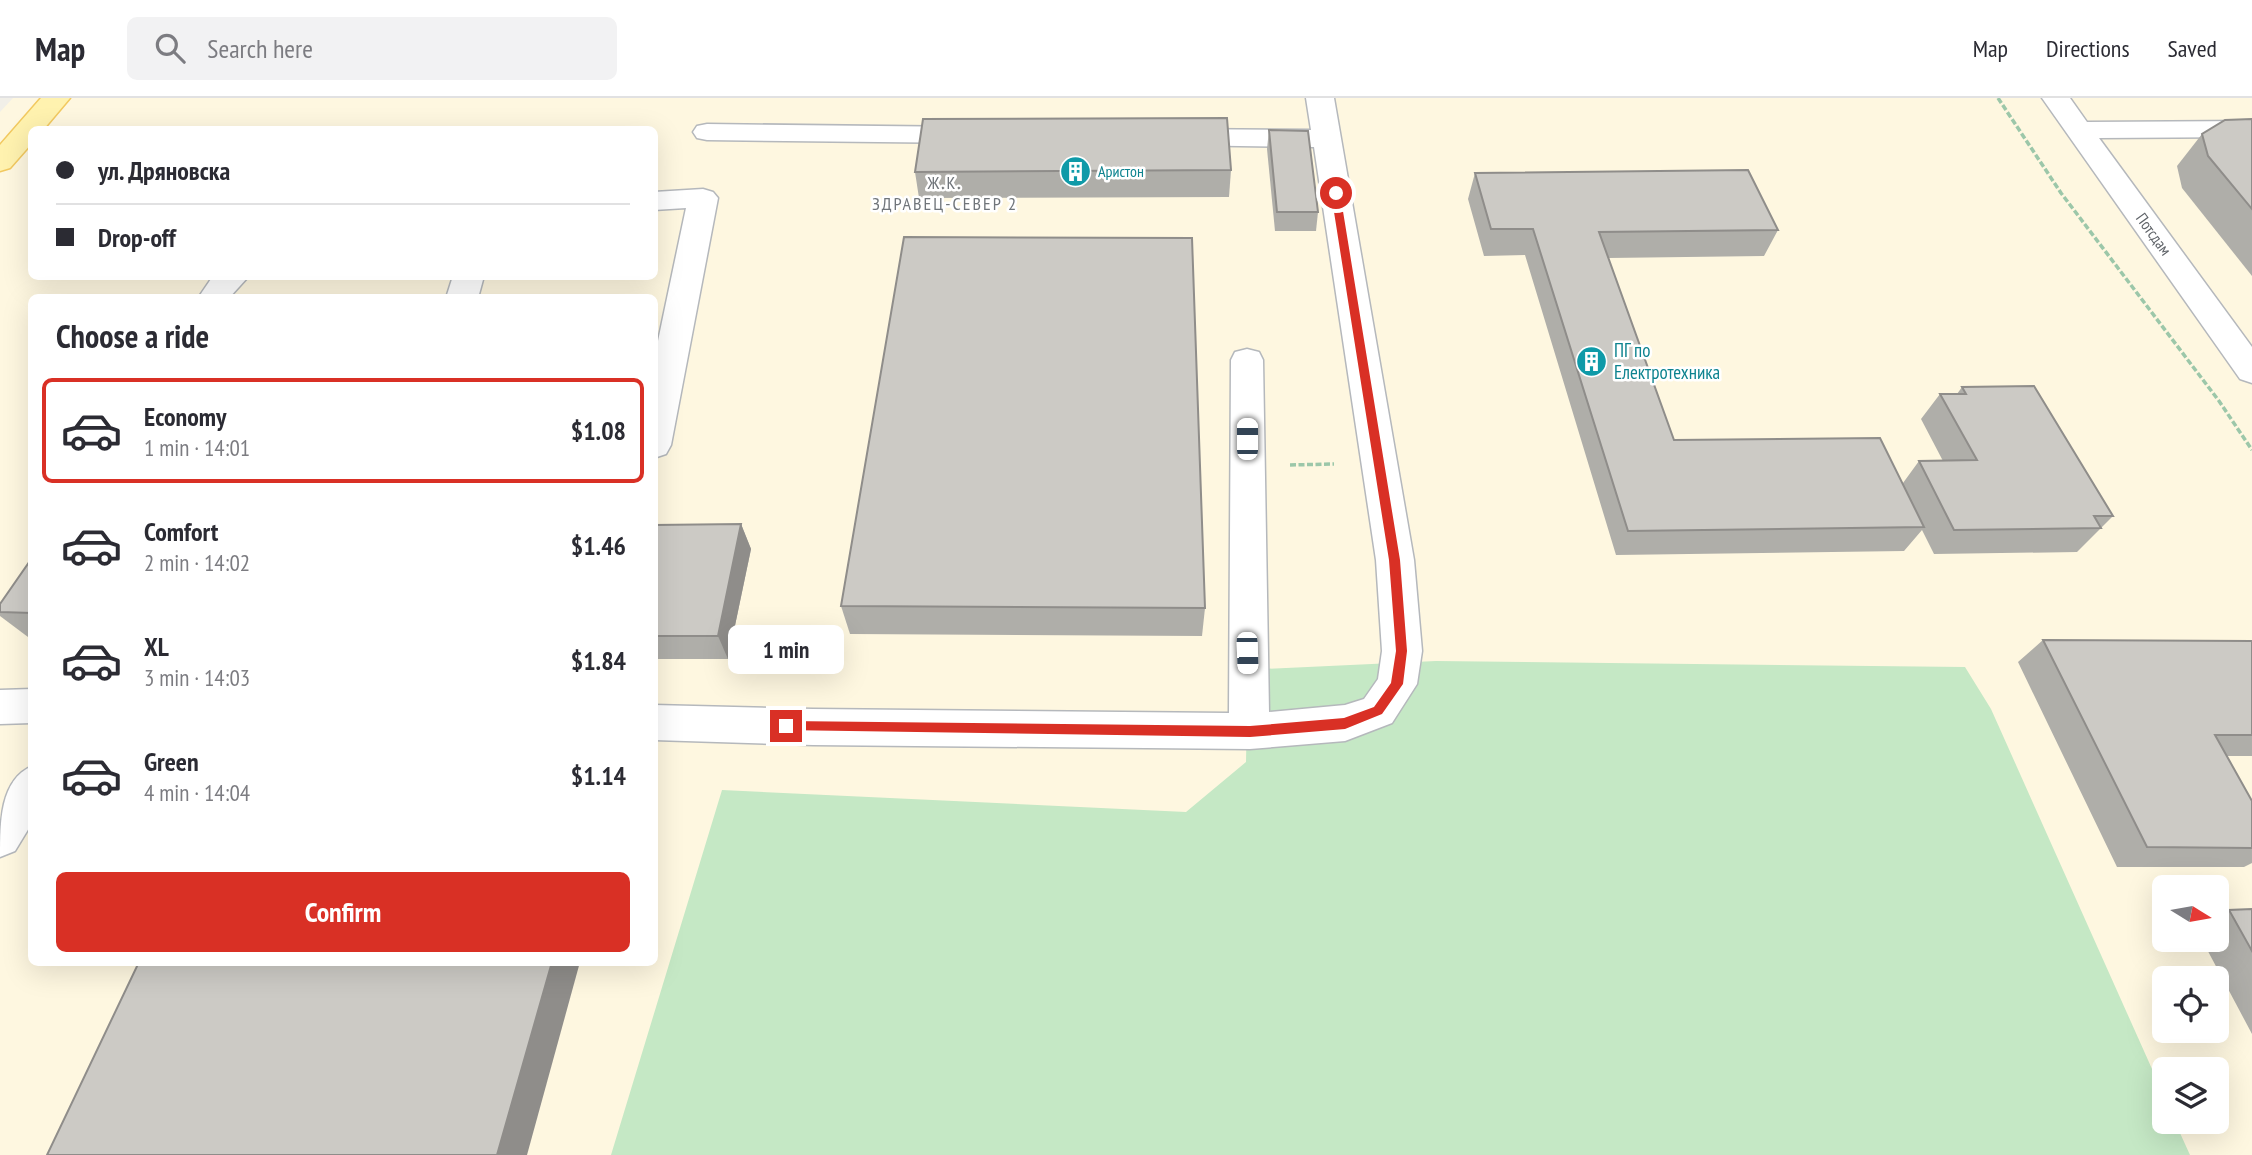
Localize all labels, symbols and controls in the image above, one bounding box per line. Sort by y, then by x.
search box [127,17,617,80]
text: Map [35,27,85,70]
icon: search [151,29,189,67]
text: Search here [207,32,313,65]
text: Map [1973,33,2008,64]
text: Directions [2046,33,2130,64]
text: Saved [2168,33,2217,64]
text: ул. Дряновска [98,154,230,187]
building icon: Аристон [1058,154,1092,188]
place label: Аристон [1098,161,1144,181]
district label: Ж.К. ЗДРАВЕЦ-СЕВЕР 2 [872,171,1018,215]
route start [1320,177,1352,209]
street label: Потсдам [2132,209,2176,259]
text: Drop-off [98,221,176,254]
text: Choose a ride [56,315,209,357]
place label: ПГ по Електротехника [1614,338,1720,384]
building icon: ПГ по Електротехника [1574,344,1608,378]
icon: car [60,399,123,462]
text: Economy [144,400,226,433]
text: $1.08 [571,414,626,447]
car [1237,418,1258,460]
text: 1 min · 14:01 [144,433,250,462]
icon: car [60,514,123,577]
text: Comfort [144,515,218,548]
text: $1.46 [571,529,626,562]
text: 2 min · 14:02 [144,548,250,577]
callout: 1 min [728,624,844,674]
icon: car [60,629,123,692]
text: XL [144,630,169,663]
car [1236,632,1259,674]
text: 1 min [763,635,809,664]
text: $1.84 [571,644,626,677]
text: 3 min · 14:03 [144,663,250,692]
route end [770,710,802,742]
icon: car [60,744,123,807]
text: Green [144,745,199,778]
text: $1.14 [571,759,626,792]
text: 4 min · 14:04 [144,778,250,807]
button: Confirm [56,872,630,952]
north arrow [2152,875,2230,952]
map controls [2152,875,2229,1134]
button: locate [2152,966,2229,1043]
button: layers [2152,1057,2229,1134]

